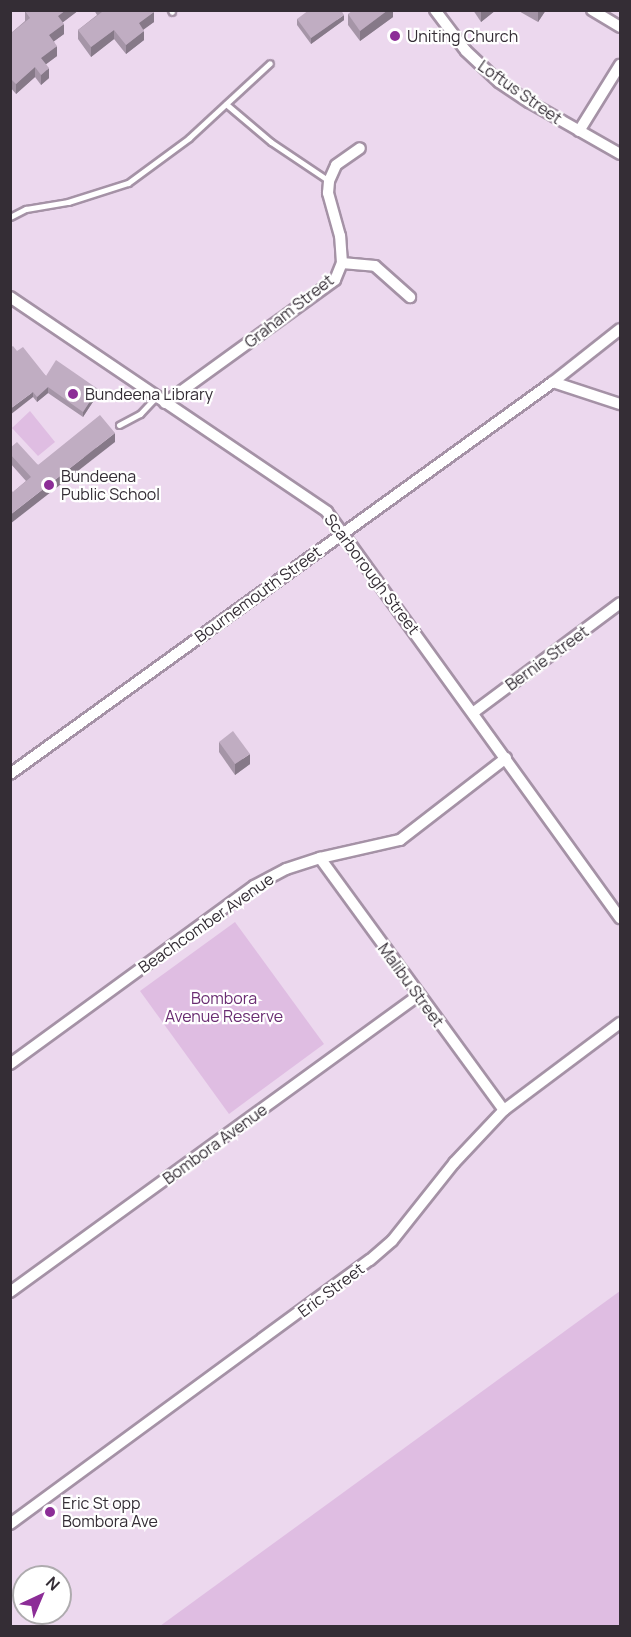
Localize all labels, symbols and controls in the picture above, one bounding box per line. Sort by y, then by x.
place label: Uniting Church [407,26,518,46]
marker: Uniting Church [388,29,402,43]
street label: Loftus Street [474,56,566,128]
street label: Graham Street [241,270,337,352]
place label: Bundeena Library [85,384,213,404]
marker: Bundeena Library [66,387,80,401]
place label: Bundeena Public School [61,466,160,504]
marker: Bundeena Public School [42,478,56,492]
street label: Scarborough Street [320,510,424,638]
street label: Bournemouth Street [191,542,325,646]
street label: Bernie Street [502,622,592,694]
street label: Beachcomber Avenue [135,869,277,977]
street label: Malibu Street [374,939,448,1031]
park label: Bombora Avenue Reserve [165,988,283,1026]
street label: Bombora Avenue [159,1100,271,1188]
street label: Eric Street [294,1259,368,1321]
place label: Eric St opp Bombora Ave [62,1493,158,1531]
marker: Eric St opp Bombora Ave [43,1505,57,1519]
north arrow [12,1565,72,1625]
text: N [41,1572,65,1595]

